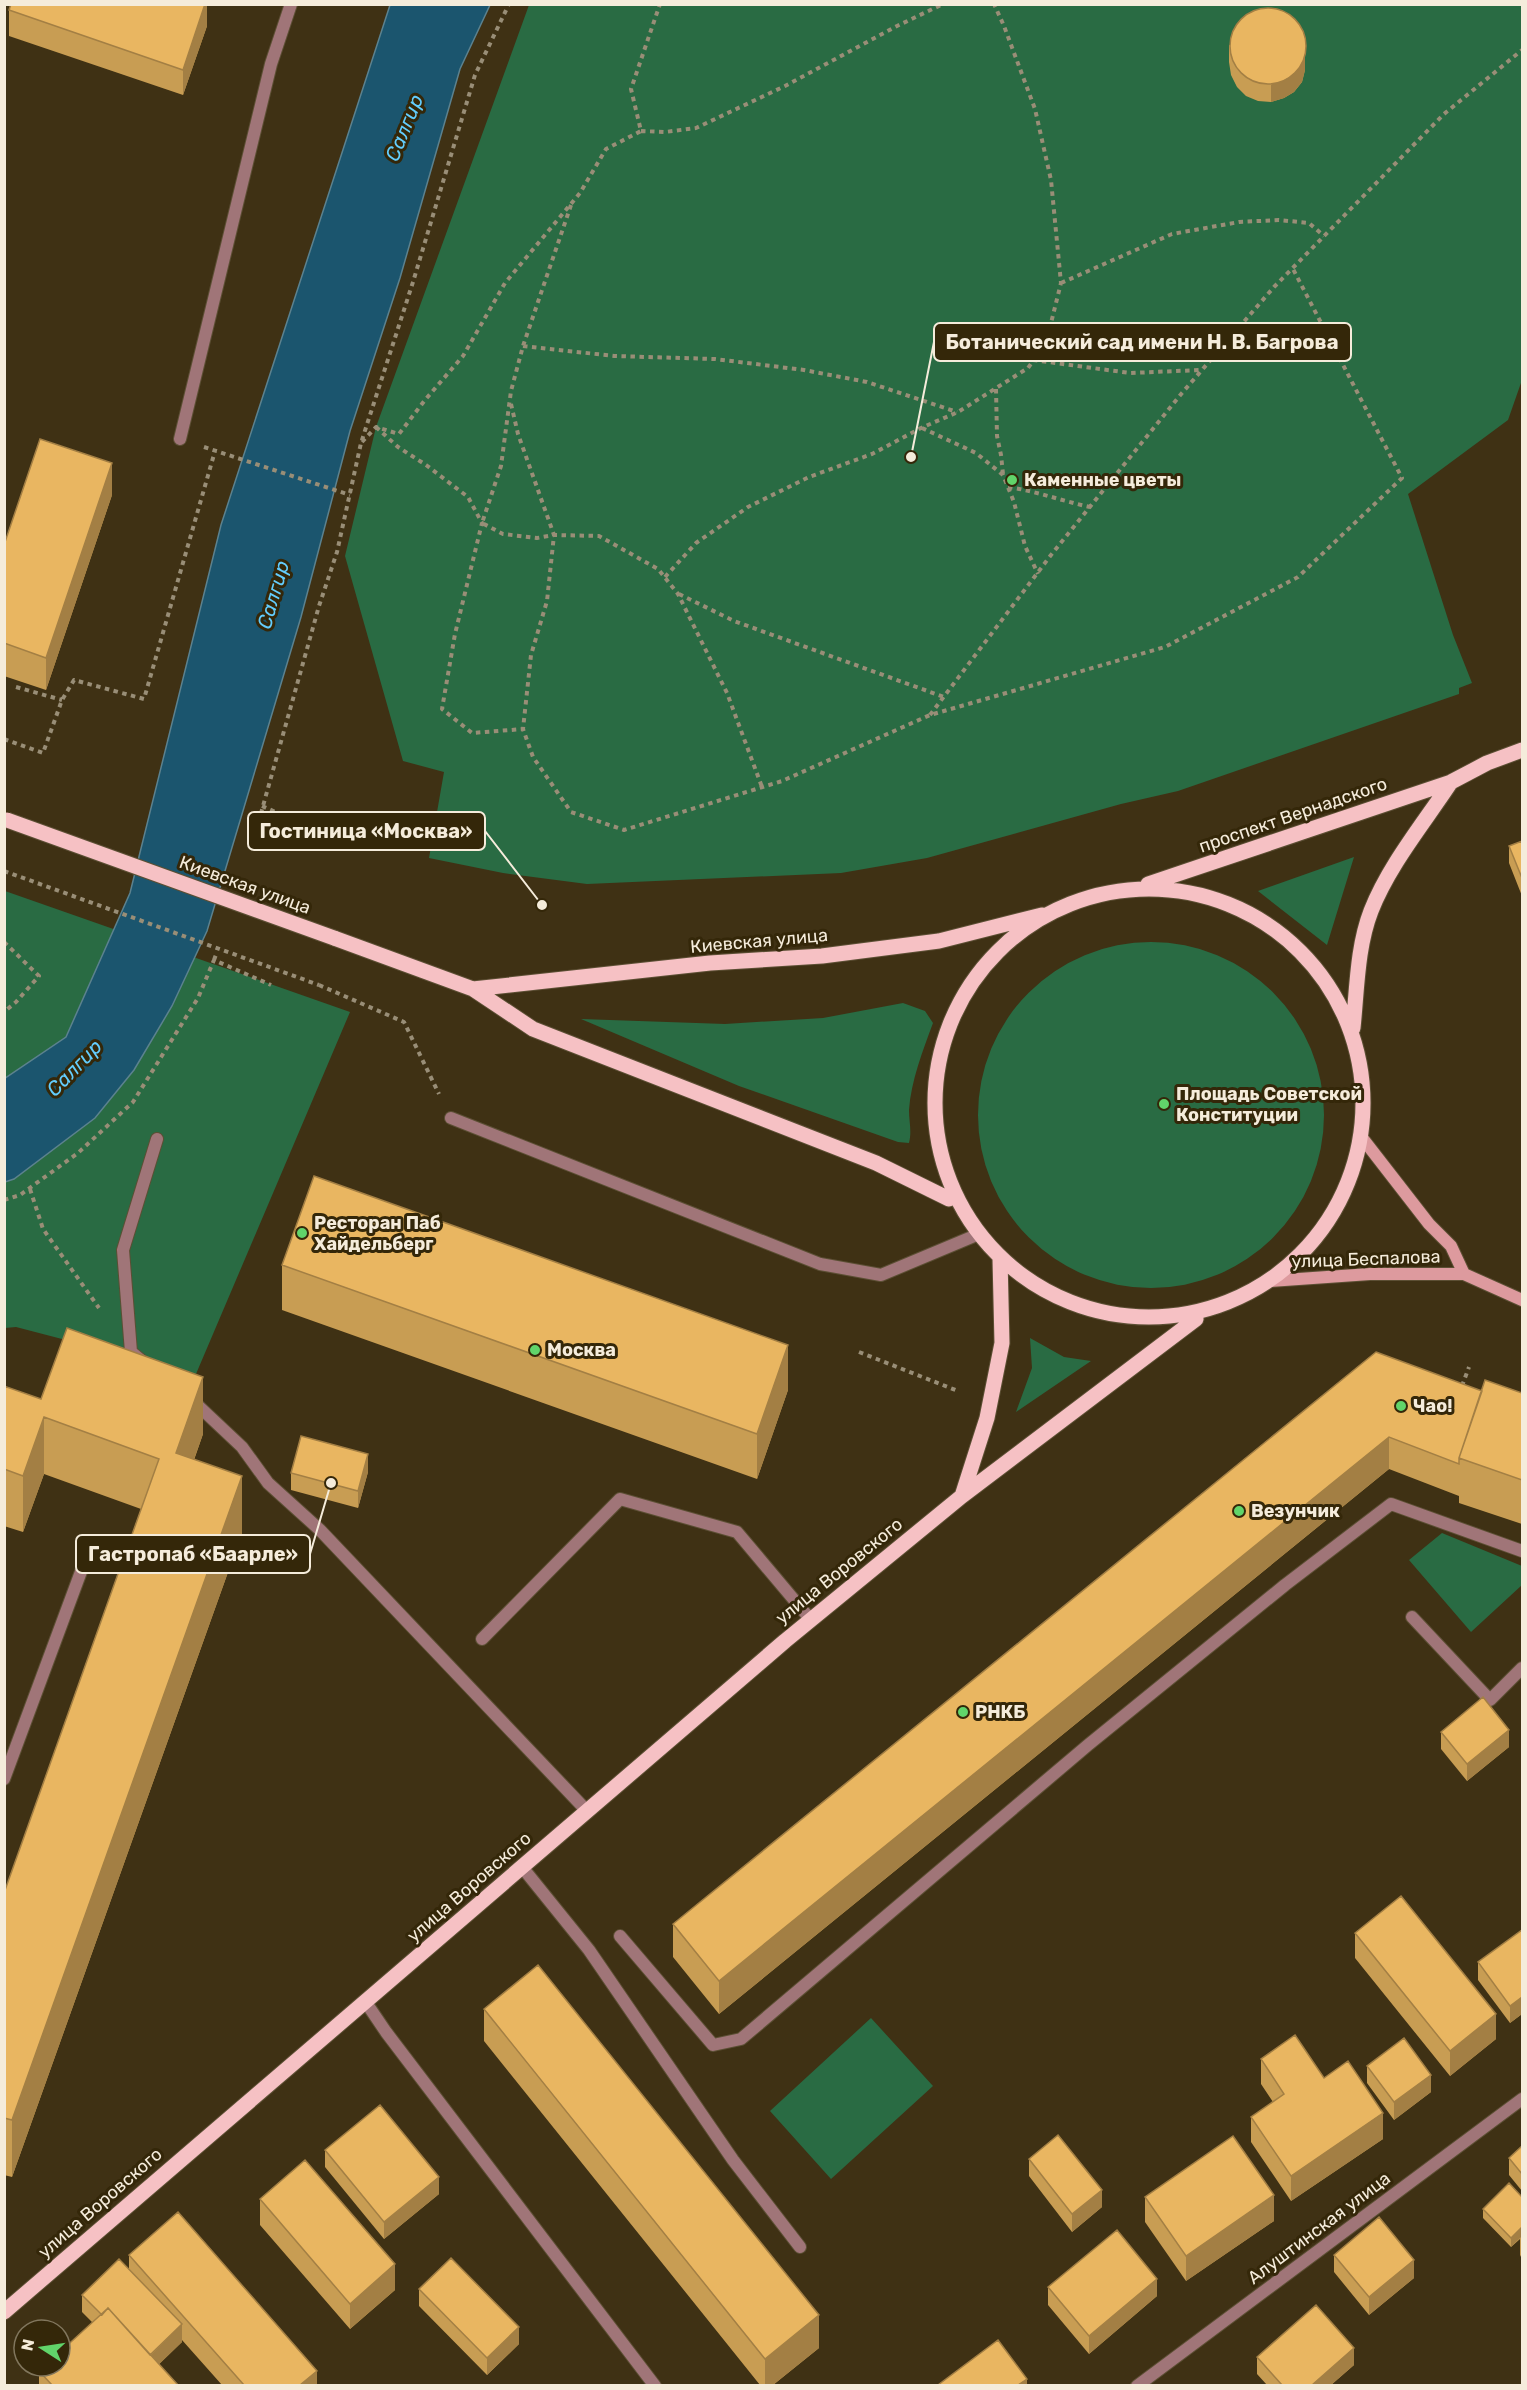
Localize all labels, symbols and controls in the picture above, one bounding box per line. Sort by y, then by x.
water label: Салгир [380,91,428,165]
callout: Ботанический сад имени Н. В. Багрова [934,323,1351,361]
text: Ботанический сад имени Н. В. Багрова [946,330,1338,354]
place label: Каменные цветы [1024,469,1181,491]
marker: Каменные цветы [1005,473,1019,487]
water label: Салгир [252,558,294,632]
street label: проспект Вернадского [1196,772,1390,858]
callout: Гостиница «Москва» [248,812,485,850]
text: Гостиница «Москва» [259,819,473,843]
street label: Киевская улица [176,851,314,919]
street label: Киевская улица [689,924,829,958]
water label: Салгир [41,1035,107,1101]
place label: Площадь Советской Конституции [1176,1083,1362,1126]
marker: Площадь Советской Конституции [1157,1097,1171,1111]
place label: Ресторан Паб Хайдельберг [314,1212,441,1255]
marker: Ресторан Паб Хайдельберг [295,1226,309,1240]
street label: улица Беспалова [1291,1245,1441,1273]
place label: Москва [547,1339,616,1361]
marker: Москва [528,1343,542,1357]
place label: Чао! [1413,1395,1452,1417]
marker: Чао! [1394,1399,1408,1413]
place label: Везунчик [1251,1500,1340,1522]
marker: Везунчик [1232,1504,1246,1518]
street label: улица Воровского [771,1513,907,1629]
callout: Гастропаб «Баарле» [76,1535,310,1573]
text: Гастропаб «Баарле» [88,1542,298,1566]
place label: РНКБ [975,1701,1025,1723]
marker: РНКБ [956,1705,970,1719]
street label: улица Воровского [403,1827,535,1947]
street label: улица Воровского [34,2143,166,2263]
street label: Алуштинская улица [1243,2167,1395,2289]
north arrow [12,2318,72,2378]
text: N [17,2337,38,2353]

